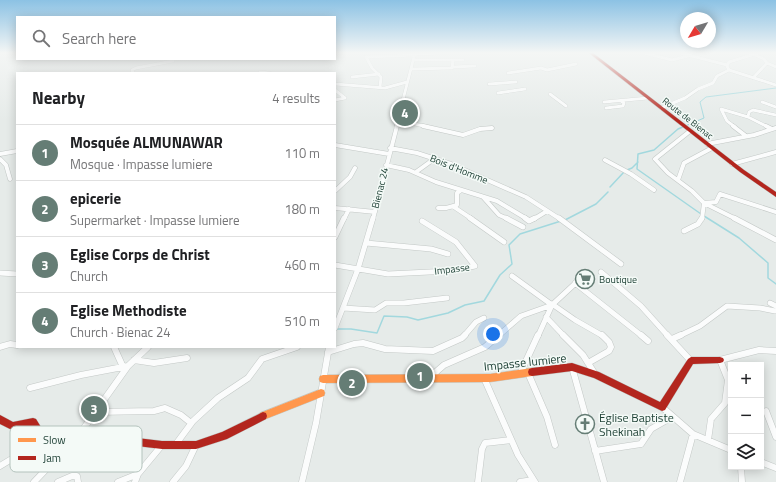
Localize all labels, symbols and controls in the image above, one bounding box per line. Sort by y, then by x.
north arrow [680,12,716,48]
search box [16,16,336,60]
icon: search [30,27,52,49]
text: Search here [62,27,136,50]
text: Nearby [32,85,85,111]
text: 4 results [272,88,320,108]
street label: Route de Bienac [660,94,716,142]
pin: 4 [392,98,418,128]
text: Mosquée ALMUNAWAR [70,131,223,154]
text: 1 [41,143,49,163]
text: 110 m [284,143,320,163]
street label: Bois d'Homme [428,151,490,187]
text: Mosque · Impasse lumiere [70,154,213,174]
street label: Bienac 24 [368,166,392,210]
text: epicerie [70,187,121,210]
text: 2 [41,199,49,219]
text: 180 m [284,199,320,219]
text: Supermarket · Impasse lumiere [70,210,240,230]
text: Eglise Corps de Christ [70,243,210,266]
text: 3 [41,255,49,275]
text: 460 m [284,255,320,275]
street label: Impasse [433,259,471,279]
text: Church [70,266,108,286]
supermarket icon: Boutique [574,268,596,290]
place label: Boutique [599,272,637,287]
text: Eglise Methodiste [70,299,187,322]
text: 4 [41,311,49,331]
text: 510 m [284,311,320,331]
text: Church · Bienac 24 [70,322,171,342]
your location [483,324,503,344]
street label: Impasse lumiere [483,348,567,376]
pin: 1 [407,361,433,391]
map controls [728,362,764,470]
button: + [728,362,764,398]
pin: 2 [339,368,365,398]
pin: 3 [81,394,107,424]
button: − [728,398,764,434]
place label: Église Baptiste Shekinah [599,408,674,441]
church icon: Église Baptiste Shekinah [574,413,596,435]
legend [10,426,142,472]
text: Slow [43,432,66,448]
button: layers [728,434,764,470]
text: Jam [43,450,61,466]

